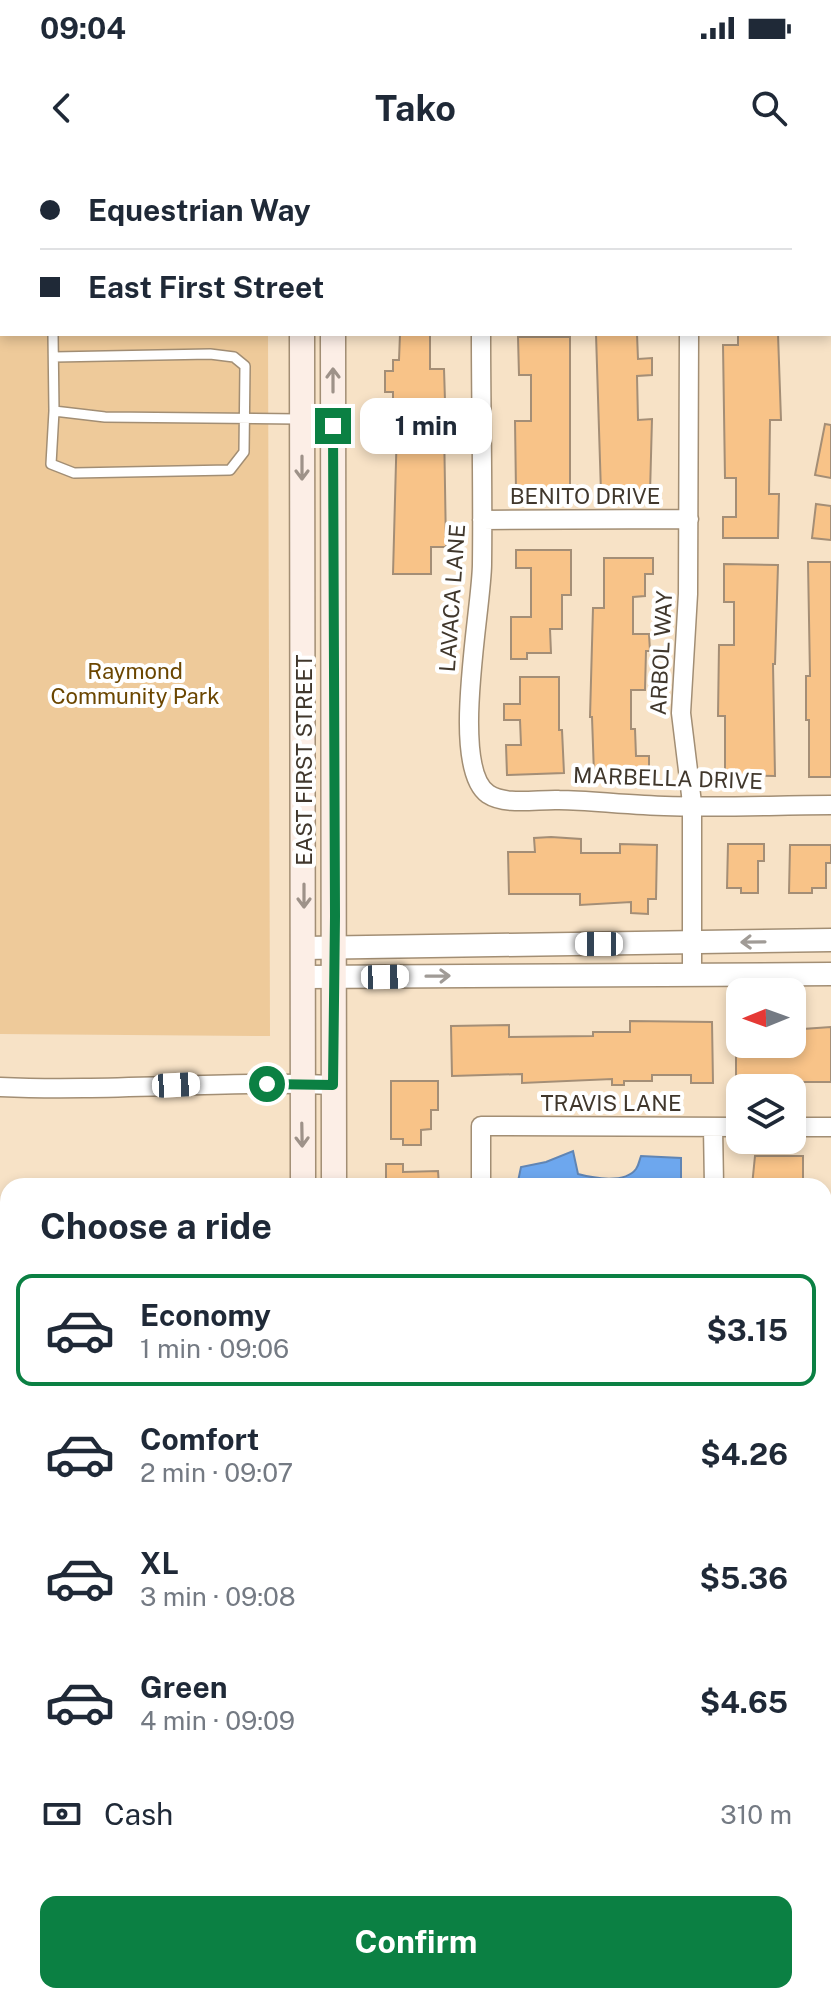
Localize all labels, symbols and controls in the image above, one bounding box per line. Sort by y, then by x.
text: 09:04 [40,10,126,46]
icon: back [40,86,84,130]
icon: search [747,86,791,130]
text: Tako [375,87,456,129]
text: Equestrian Way [88,192,311,228]
text: East First Street [88,269,324,305]
one-way arrow [325,367,341,394]
callout: 1 min [361,398,493,454]
route end [315,408,351,444]
text: 1 min [395,410,457,441]
one-way arrow [294,454,310,481]
street label: BENITO DRIVE [510,483,660,509]
street label: LAVACA LANE [434,523,470,673]
street label: ARBOL WAY [645,589,677,716]
street label: EAST FIRST STREET [291,654,317,866]
park label: Raymond Community Park [50,658,220,709]
street label: MARBELLA DRIVE [573,762,763,794]
one-way arrow [296,882,312,909]
car [575,932,623,956]
one-way arrow [740,934,767,950]
car [361,965,409,989]
one-way arrow [424,968,451,984]
north arrow [726,978,806,1058]
map controls [726,978,806,1154]
route start [249,1066,285,1102]
car [151,1072,201,1098]
button: layers [726,1074,806,1154]
street label: TRAVIS LANE [540,1090,682,1116]
one-way arrow [294,1121,310,1148]
text: Choose a ride [40,1205,272,1247]
icon: car [44,1294,116,1366]
text: Economy [140,1297,271,1333]
text: $3.15 [706,1312,788,1348]
text: 1 min · 09:06 [140,1333,289,1364]
icon: car [44,1418,116,1490]
text: Comfort [140,1421,259,1457]
text: $4.26 [700,1436,788,1472]
text: 2 min · 09:07 [140,1457,293,1488]
icon: car [44,1542,116,1614]
text: XL [140,1545,179,1581]
text: $5.36 [700,1560,788,1596]
text: 3 min · 09:08 [140,1581,296,1612]
icon: car [44,1666,116,1738]
text: Green [140,1669,227,1705]
text: $4.65 [700,1684,788,1720]
text: 4 min · 09:09 [140,1705,295,1736]
icon: cash [40,1792,84,1836]
text: Cash [104,1796,173,1832]
text: 310 m [720,1799,792,1830]
button: Confirm [40,1896,792,1988]

